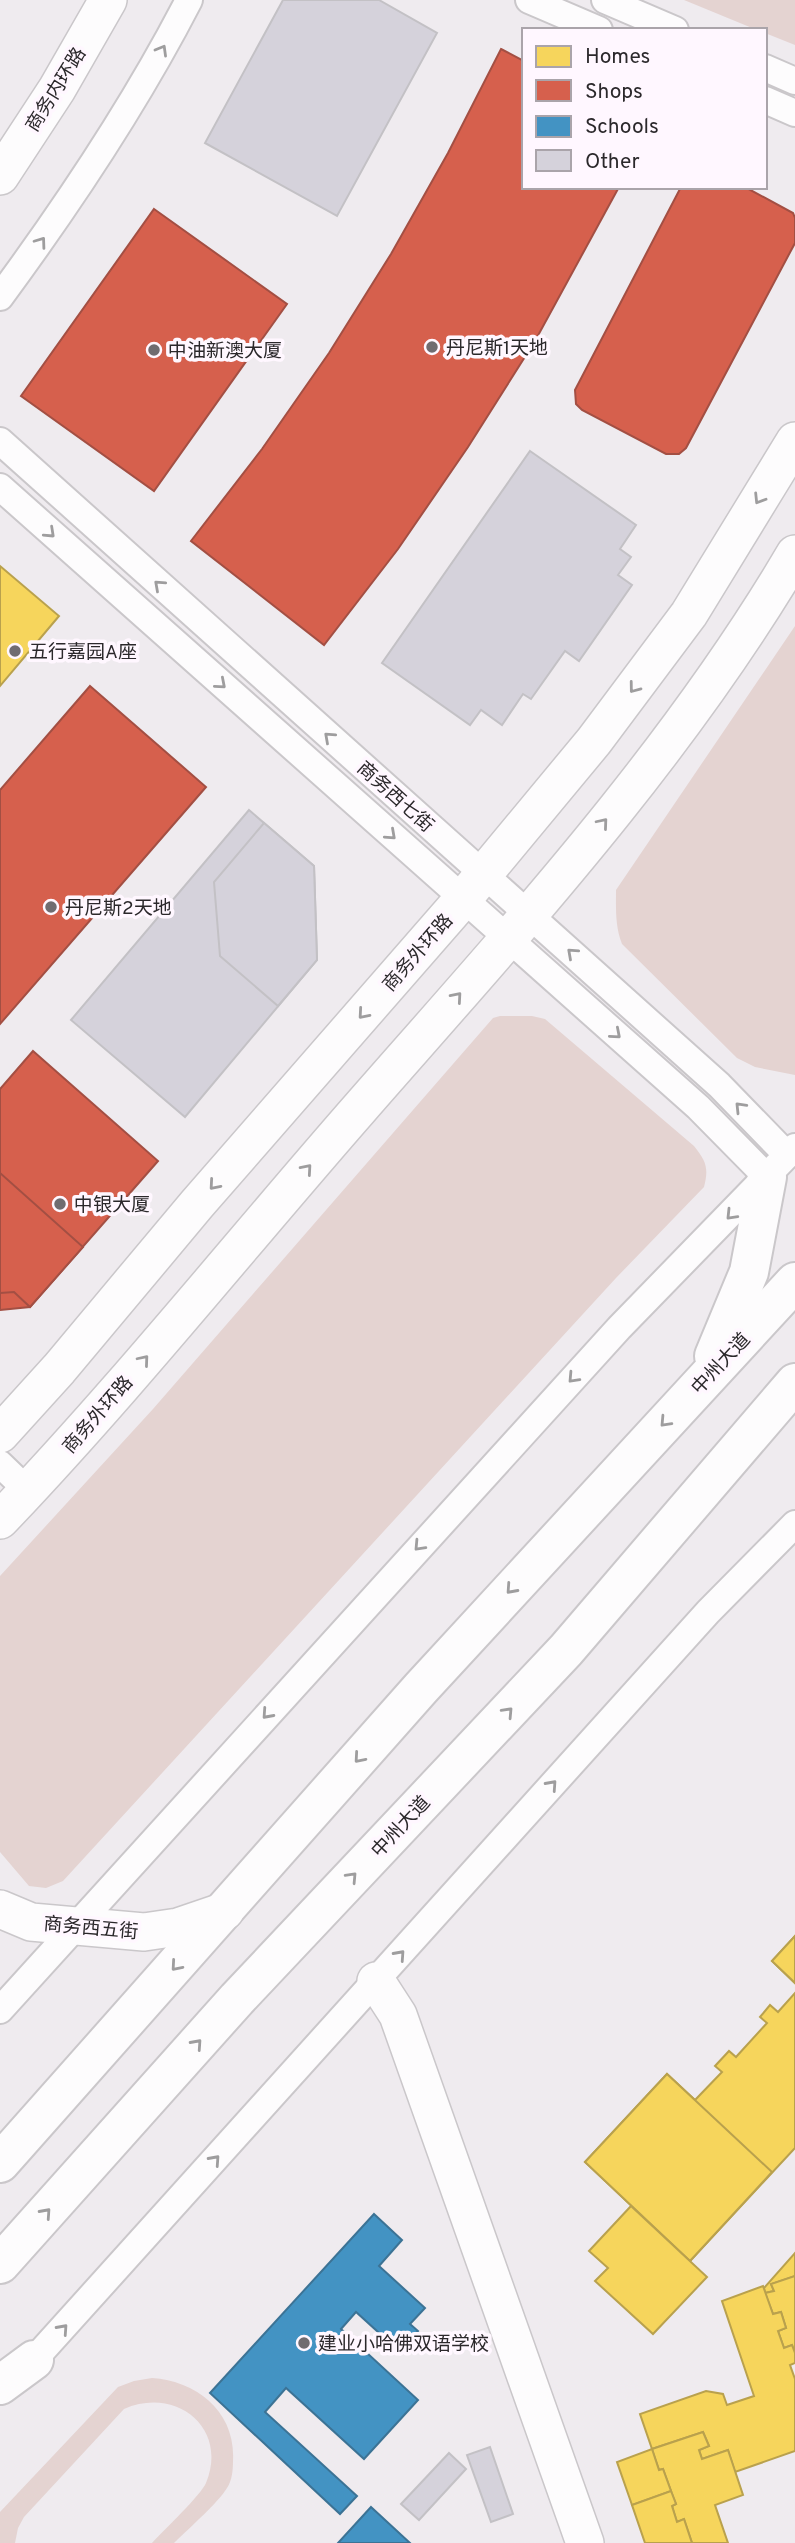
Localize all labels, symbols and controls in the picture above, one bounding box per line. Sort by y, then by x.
legend [522,28,767,189]
street label: 商务内环路 [21,43,92,137]
text: Homes [585,44,650,71]
one-way arrow [154,45,167,58]
text: Shops [585,79,643,106]
text: Schools [585,114,659,141]
text: Other [585,149,640,176]
one-way arrow [32,238,45,250]
place label: 丹尼斯1天地 [446,337,548,361]
marker: 丹尼斯1天地 [424,339,440,355]
place label: 中油新澳大厦 [168,340,282,364]
marker: 中油新澳大厦 [146,342,162,358]
one-way arrow [755,491,768,504]
one-way arrow [42,525,55,537]
one-way arrow [154,581,167,593]
place label: 五行嘉园A座 [29,641,137,665]
marker: 五行嘉园A座 [7,643,23,659]
one-way arrow [212,676,225,688]
one-way arrow [629,681,642,693]
one-way arrow [324,732,337,745]
street label: 商务西七街 [351,757,438,838]
one-way arrow [595,818,607,831]
one-way arrow [383,827,396,839]
place label: 丹尼斯2天地 [65,897,172,921]
marker: 丹尼斯2天地 [43,899,59,915]
street label: 商务外环路 [378,910,459,997]
one-way arrow [567,949,580,962]
one-way arrow [449,992,461,1005]
one-way arrow [359,1006,371,1019]
one-way arrow [608,1026,621,1038]
one-way arrow [735,1102,748,1115]
one-way arrow [299,1164,311,1177]
one-way arrow [209,1177,222,1190]
place label: 中银大厦 [74,1194,150,1218]
marker: 中银大厦 [52,1196,68,1212]
one-way arrow [727,1206,740,1219]
street label: 中州大道 [687,1328,756,1400]
one-way arrow [136,1356,148,1369]
one-way arrow [569,1370,581,1383]
street label: 商务外环路 [58,1372,139,1459]
one-way arrow [661,1414,674,1427]
one-way arrow [415,1538,428,1551]
one-way arrow [507,1581,519,1594]
one-way arrow [262,1706,275,1719]
one-way arrow [500,1707,513,1720]
one-way arrow [355,1750,367,1763]
one-way arrow [544,1780,556,1793]
street label: 中州大道 [367,1791,436,1863]
one-way arrow [344,1872,357,1885]
street label: 商务西五街 [42,1913,139,1945]
one-way arrow [392,1950,404,1963]
one-way arrow [172,1958,184,1971]
one-way arrow [189,2039,201,2052]
one-way arrow [207,2155,219,2168]
one-way arrow [37,2208,50,2221]
one-way arrow [54,2324,67,2337]
place label: 建业小哈佛双语学校 [318,2333,489,2357]
marker: 建业小哈佛双语学校 [296,2335,312,2351]

